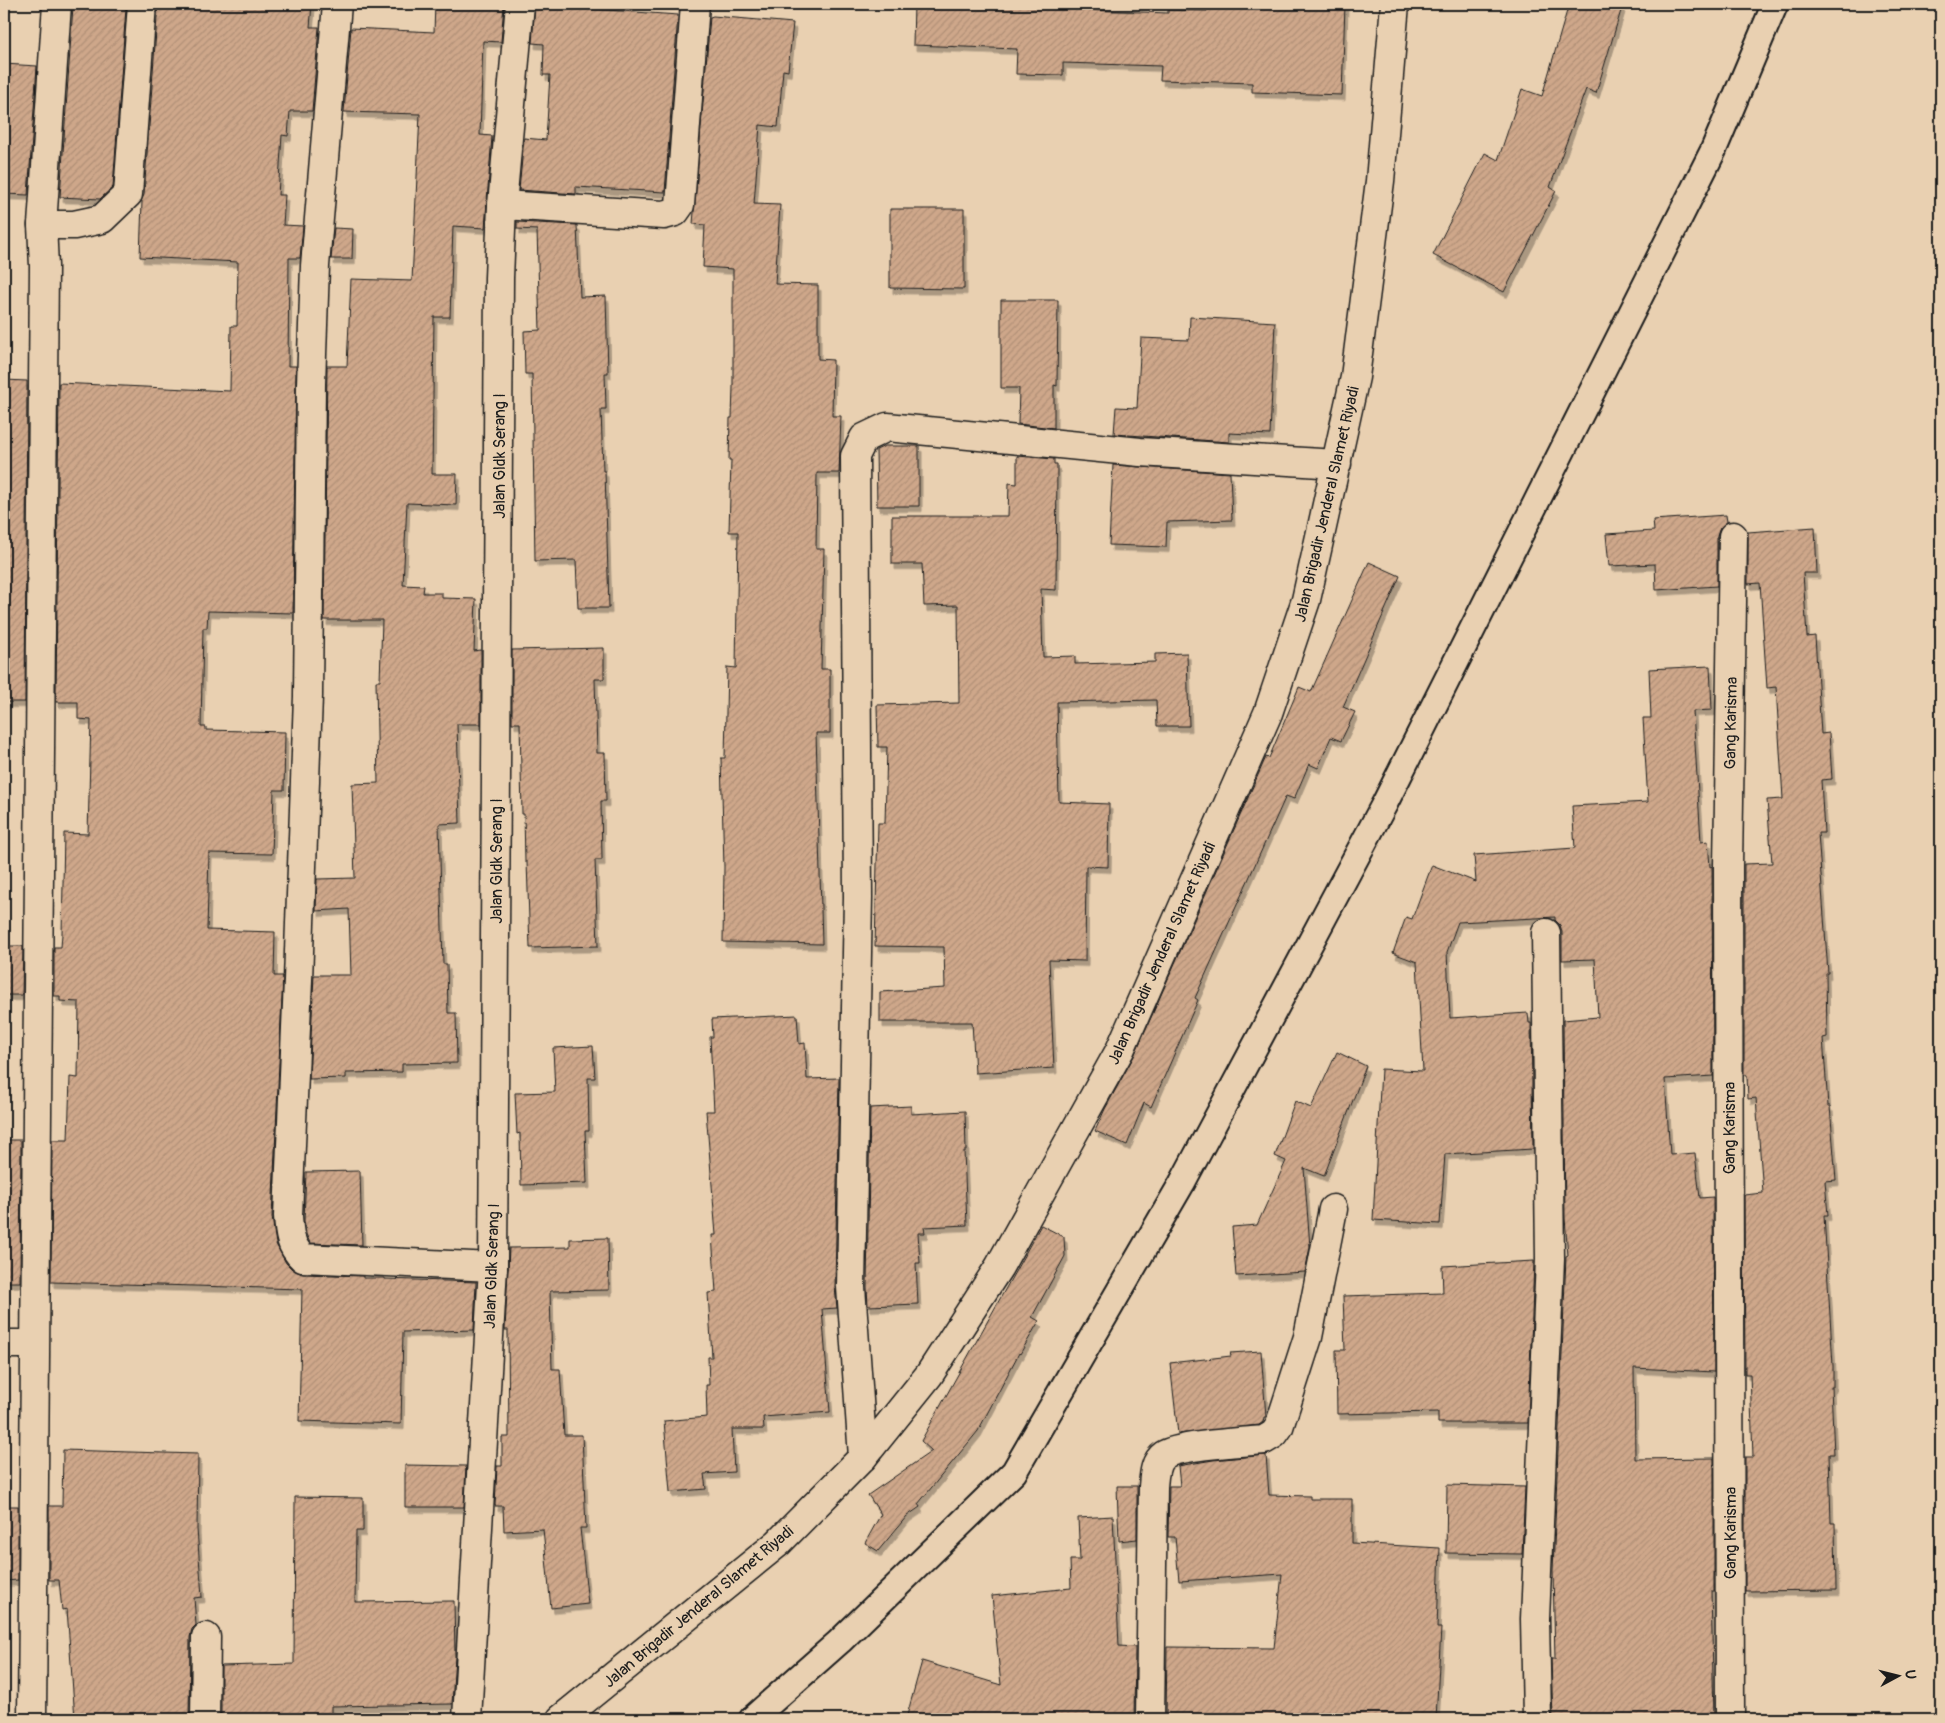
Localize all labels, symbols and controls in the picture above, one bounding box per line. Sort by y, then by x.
street label: Jalan Brigadir Jenderal Slamet Riyadi [1290,384,1364,624]
street label: Jalan Gldk Serang I [490,393,510,519]
street label: Gang Karisma [1720,677,1742,769]
street label: Jalan Gldk Serang I [487,798,507,924]
street label: Jalan Brigadir Jenderal Slamet Riyadi [1104,839,1220,1068]
street label: Gang Karisma [1720,1082,1740,1174]
street label: Jalan Gldk Serang I [480,1203,504,1329]
street label: Gang Karisma [1721,1487,1741,1579]
street label: Jalan Brigadir Jenderal Slamet Riyadi [600,1521,798,1692]
north arrow [1872,1650,1922,1700]
text: U [1901,1669,1919,1680]

